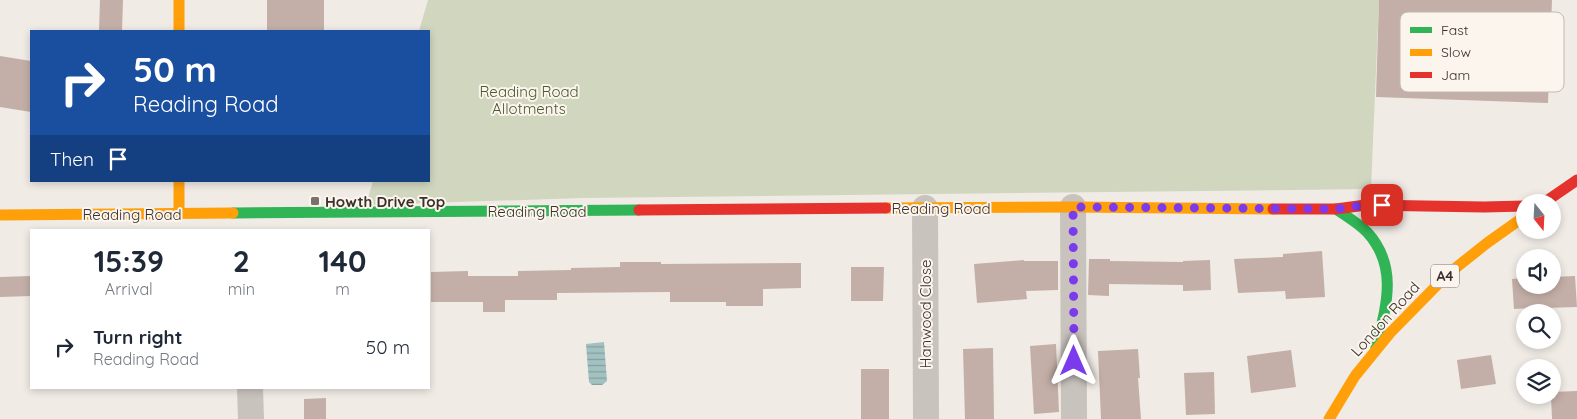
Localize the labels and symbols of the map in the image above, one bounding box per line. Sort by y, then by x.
legend [1400,12,1564,92]
text: Fast [1441,21,1469,39]
text: Slow [1441,43,1471,61]
text: Jam [1441,66,1470,84]
park label: Reading Road Allotments [479,82,579,118]
pin [1361,184,1403,226]
place label: Howth Drive Top [325,192,445,211]
north arrow [1516,194,1561,239]
marker: Howth Drive Top [309,195,321,207]
street label: Reading Road [891,199,991,218]
street label: Reading Road [487,202,587,221]
street label: Reading Road [82,205,182,224]
street label: Hanwood Close [916,260,935,368]
road number: A4 [1431,264,1459,288]
street label: London Road [1347,278,1423,360]
position arrow [1047,334,1099,386]

